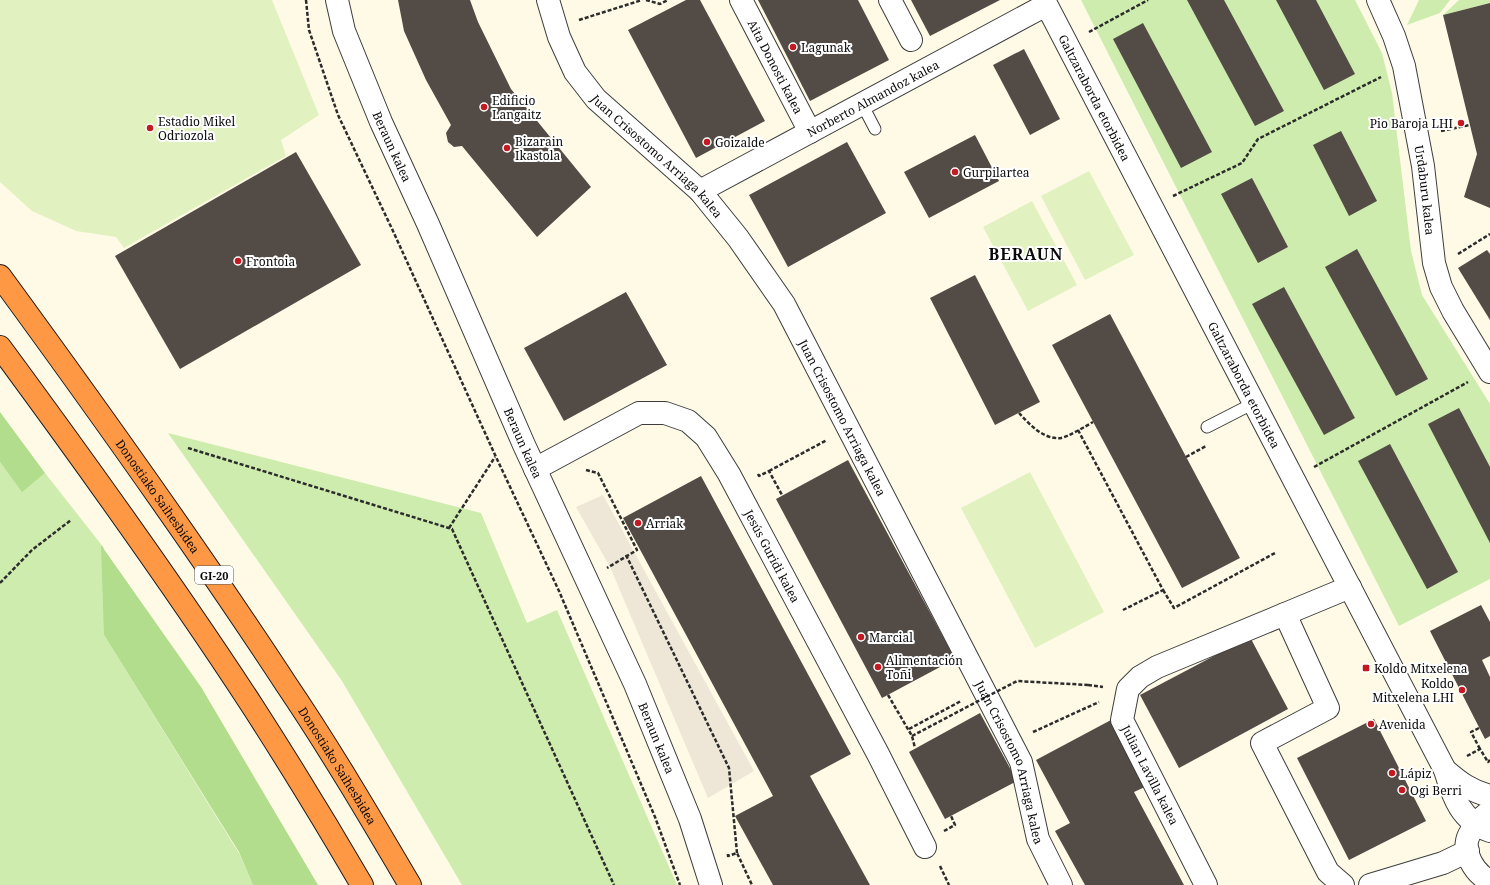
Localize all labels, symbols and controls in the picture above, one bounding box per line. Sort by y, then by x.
street label: Aita Donosti kalea [744,16,808,117]
street label: Galtzaraborda etorbidea [1055,31,1135,164]
place label: Lagunak [801,39,852,56]
marker: Lagunak [788,42,798,52]
street label: Norberto Almandoz kalea [803,56,942,141]
street label: Juan Crisostomo Arriaga kalea [587,90,727,221]
place label: Edificio Langaitz [492,92,541,123]
marker: Edificio Langaitz [479,102,489,112]
street label: Beraun kalea [369,109,416,185]
place label: Estadio Mikel Odriozola [158,113,235,144]
place label: Pio Baroja LHI [1370,115,1453,132]
marker: Pio Baroja LHI [1456,118,1466,128]
marker: Estadio Mikel Odriozola [145,123,155,133]
place label: Bizarain Ikastola [515,133,564,164]
place label: Goizalde [715,134,765,151]
marker: Goizalde [702,137,712,147]
marker: Bizarain Ikastola [502,143,512,153]
street label: Urdaburu kalea [1411,144,1439,236]
place label: Gurpilartea [963,164,1030,181]
marker: Gurpilartea [950,167,960,177]
district label: BERAUN [989,243,1063,265]
place label: Frontoia [246,253,295,270]
marker: Frontoia [233,256,243,266]
street label: Galtzaraborda etorbidea [1204,319,1285,451]
street label: Juan Crisostomo Arriaga kalea [795,335,891,499]
street label: Beraun kalea [500,405,547,481]
street label: Donostiako Saihesbidea [112,436,204,557]
street label: Jesús Guridi kalea [740,506,804,606]
place label: Arriak [646,515,684,532]
marker: Arriak [633,518,643,528]
road number: GI-20 [195,566,233,584]
place label: Marcial [869,629,913,646]
marker: Marcial [856,632,866,642]
place label: Alimentación Toñi [886,652,963,683]
place label: Koldo Mitxelena [1374,660,1468,677]
marker: Alimentación Toñi [873,662,883,672]
marker: Koldo Mitxelena [1361,663,1371,673]
place label: Koldo Mitxelena LHI [1372,675,1454,706]
street label: Juan Crisostomo Arriaga kalea [971,677,1048,847]
marker: Koldo Mitxelena LHI [1457,685,1467,695]
street label: Beraun kalea [635,700,679,776]
street label: Donostiako Saihesbidea [295,703,381,828]
place label: Avenida [1379,716,1426,733]
marker: Avenida [1366,719,1376,729]
street label: Julian Lavilla kalea [1117,721,1183,828]
place label: Lápiz [1400,765,1432,782]
marker: Lápiz [1387,768,1397,778]
place label: Ogi Berri [1410,782,1462,799]
marker: Ogi Berri [1397,785,1407,795]

